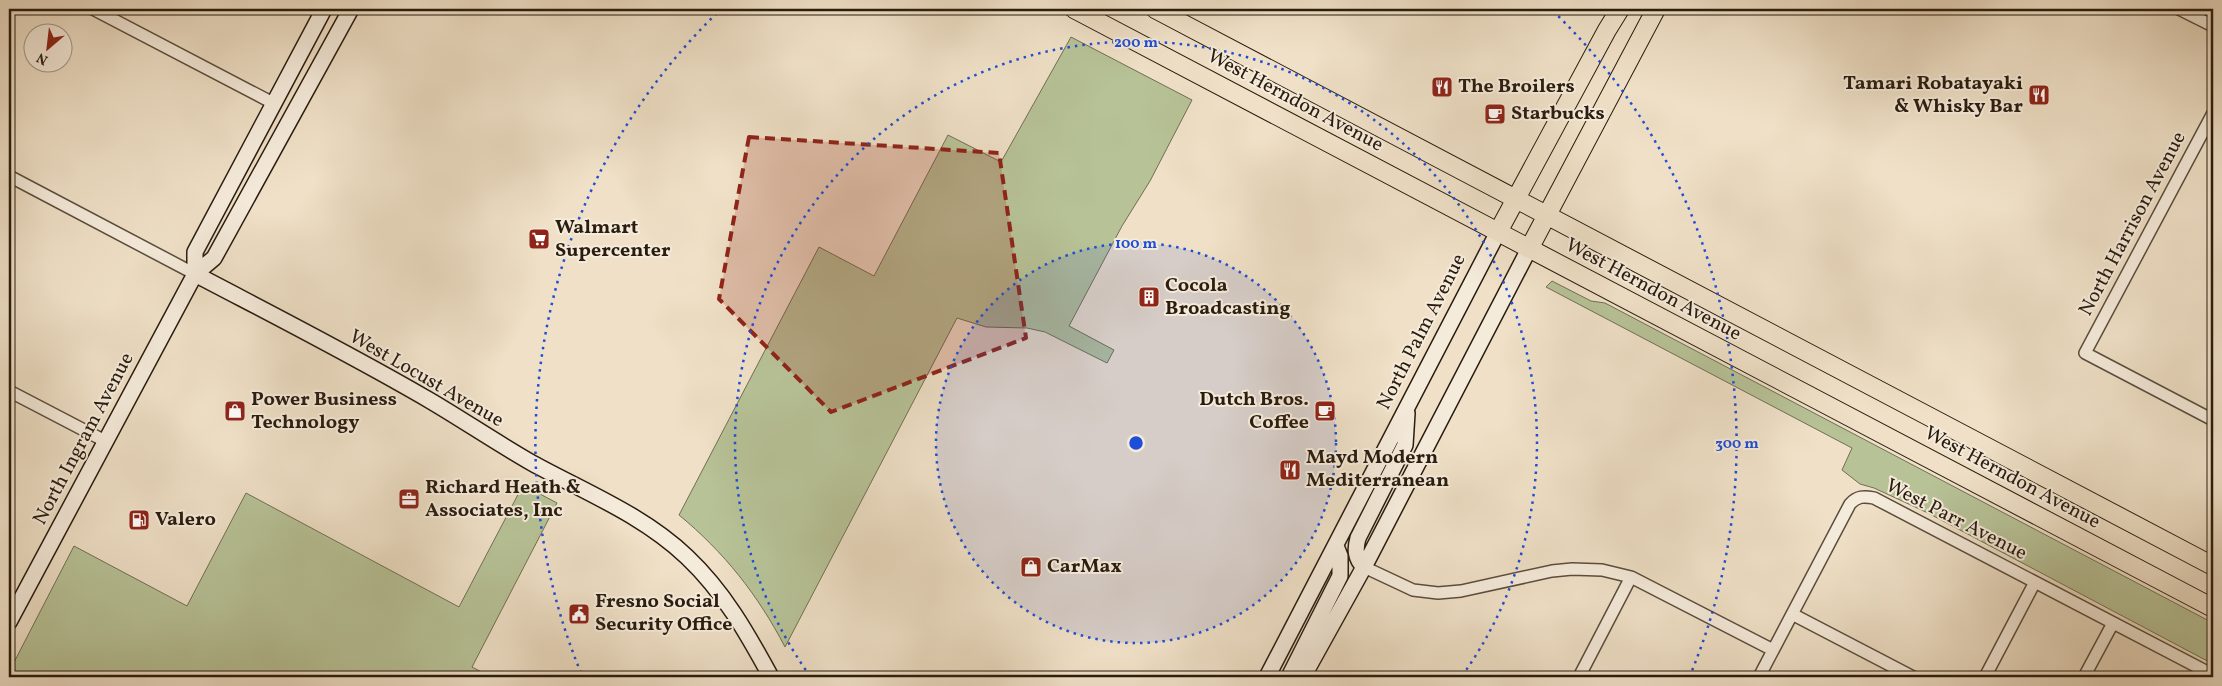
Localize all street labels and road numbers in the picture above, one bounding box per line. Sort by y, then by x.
street label: West Herndon Avenue [1202,43,1388,159]
street label: North Harrison Avenue [2072,127,2194,321]
street label: West Herndon Avenue [1560,232,1746,348]
street label: North Palm Avenue [1371,249,1473,415]
street label: West Locust Avenue [343,323,509,435]
street label: North Ingram Avenue [27,348,141,530]
street label: West Herndon Avenue [1919,420,2105,536]
street label: West Parr Avenue [1880,472,2032,568]

